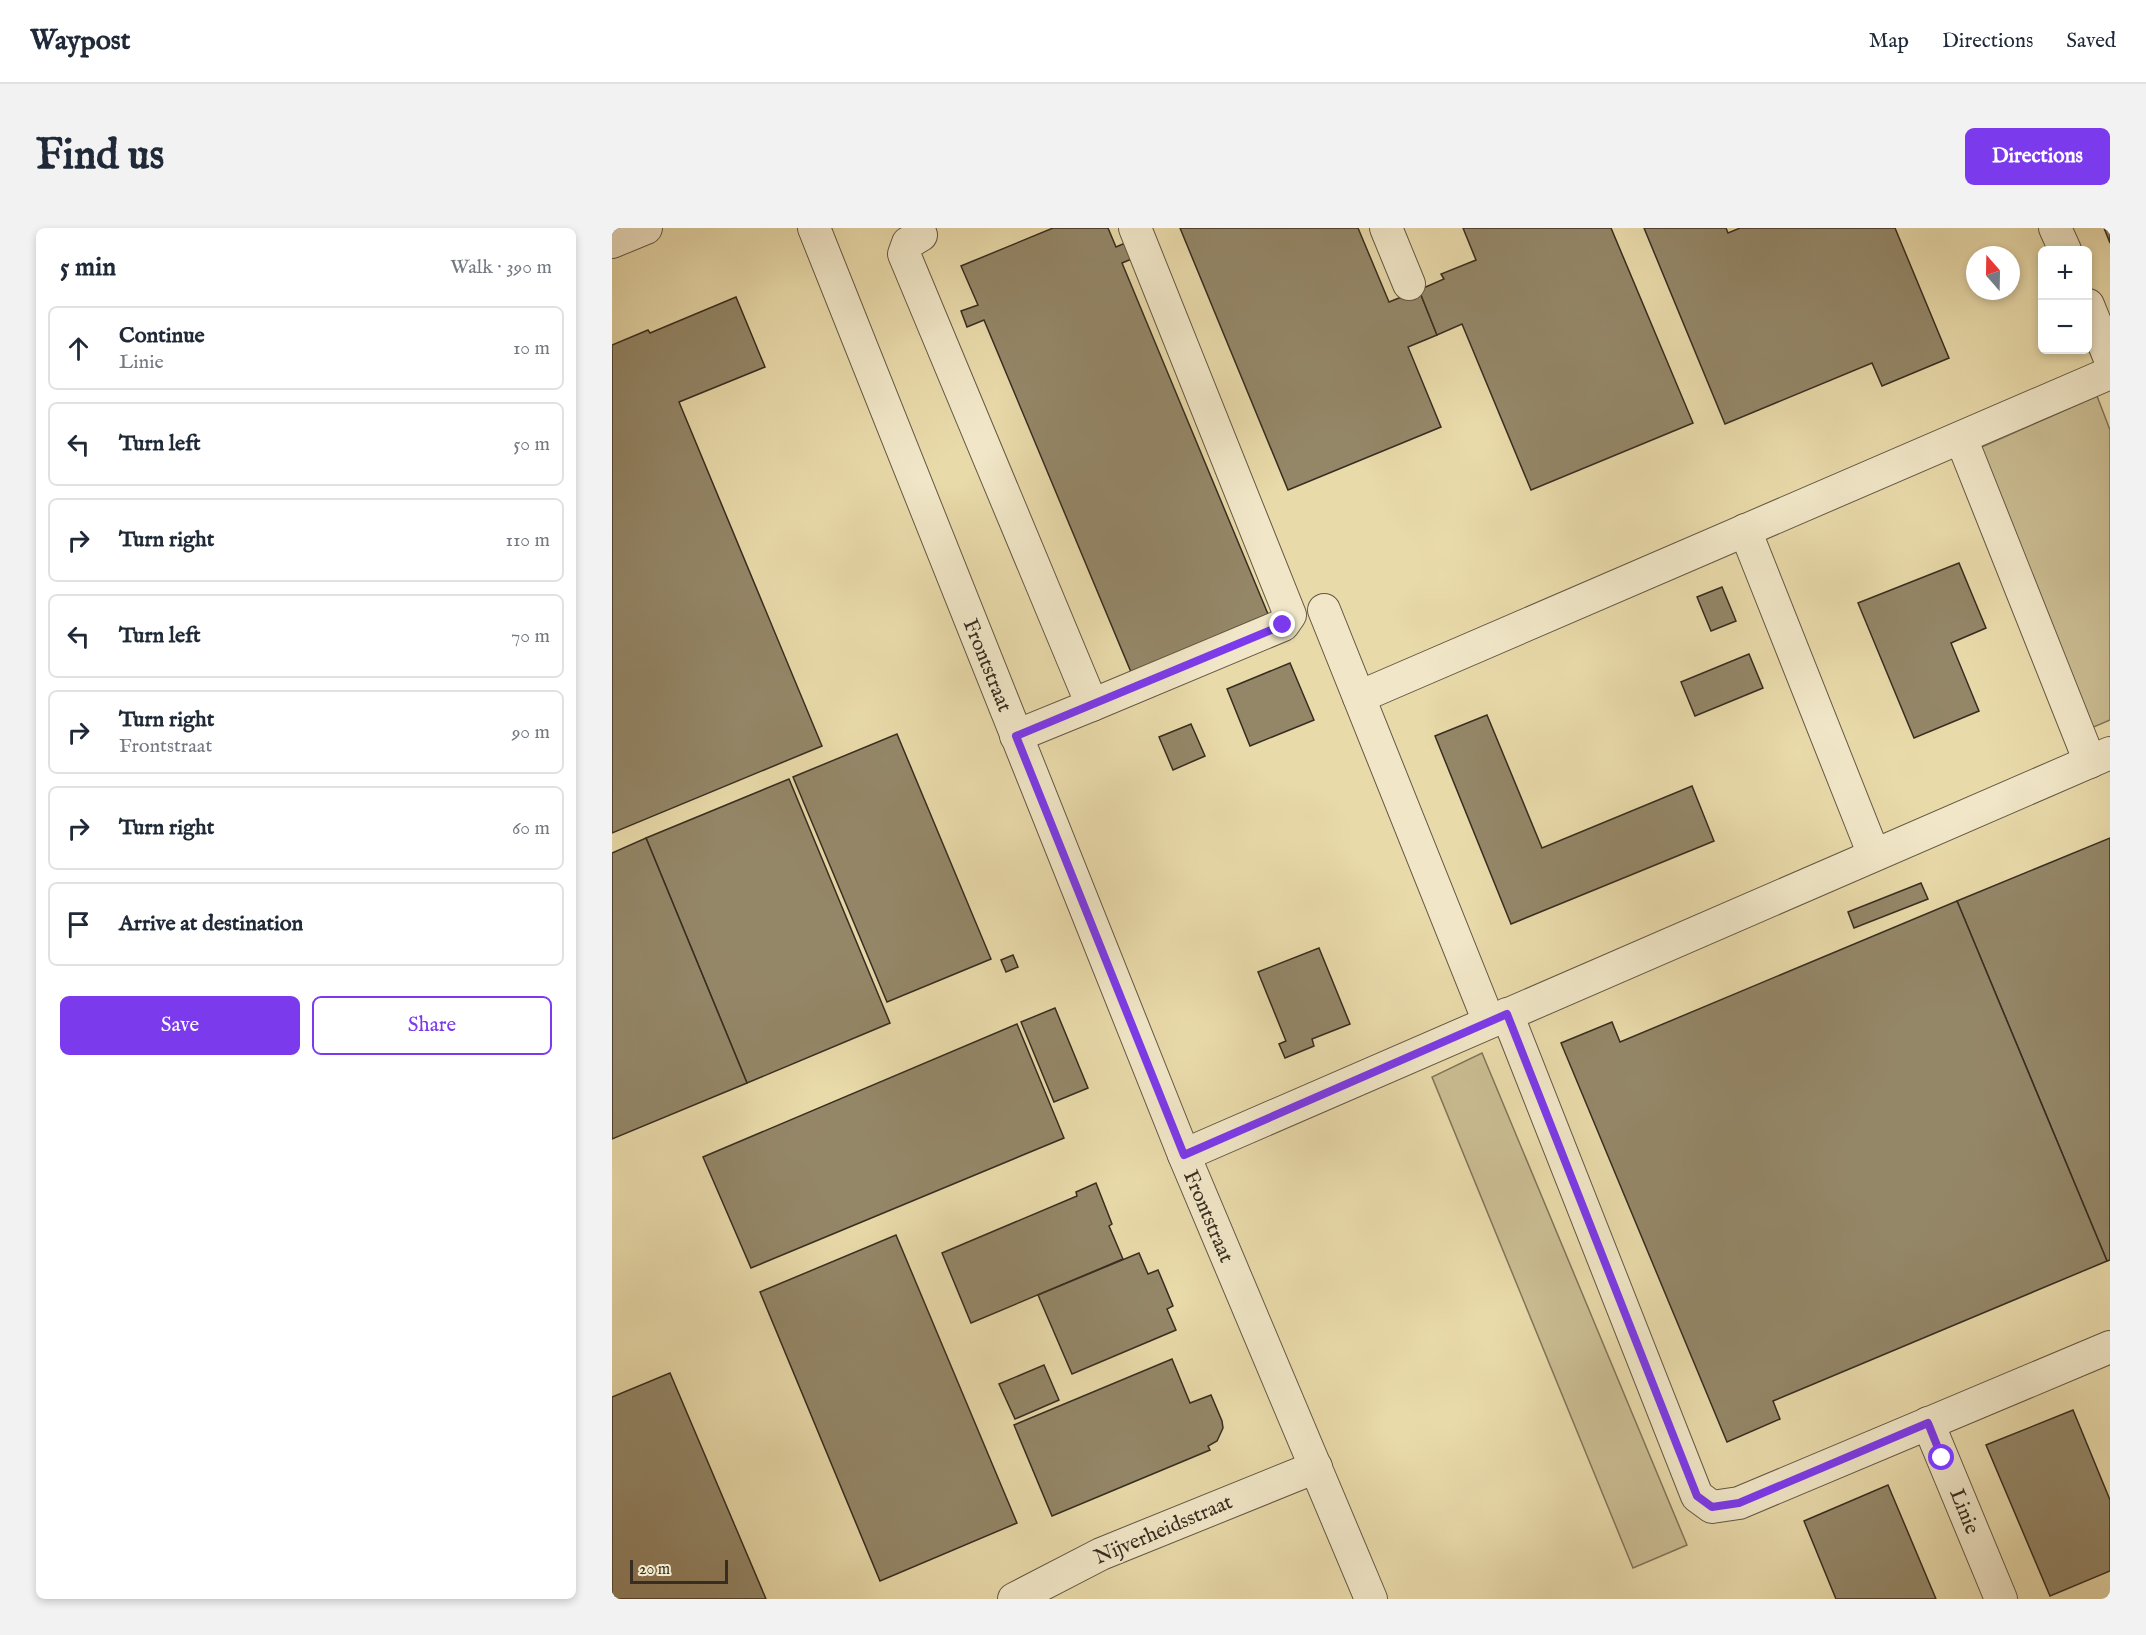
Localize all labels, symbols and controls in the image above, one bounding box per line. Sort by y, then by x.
text: Waypost [30,24,130,59]
text: Map [1869,28,1909,55]
text: Directions [1942,28,2033,55]
text: Saved [2066,28,2116,55]
button: Directions [1965,128,2110,185]
text: Find us [36,130,164,183]
north arrow [1966,246,2020,300]
map controls [2038,246,2092,354]
button: + [2038,246,2092,300]
text: 5 min [60,251,116,284]
text: Walk · 390 m [450,255,552,280]
button: − [2038,300,2092,354]
text: Continue [119,322,205,350]
icon: ahead [62,332,95,365]
text: 10 m [513,336,550,361]
text: Linie [119,350,164,375]
icon: left [62,428,95,461]
text: Turn left [119,430,201,458]
text: 50 m [513,432,550,457]
icon: right [62,524,95,557]
text: Turn right [119,526,214,554]
text: 110 m [506,528,550,553]
route end [1269,611,1295,637]
street label: Frontstraat [956,615,1017,716]
icon: left [62,620,95,653]
text: Turn left [119,622,201,650]
text: 70 m [511,624,550,649]
text: Turn right [119,706,214,734]
icon: right [62,716,95,749]
text: 90 m [512,720,550,745]
text: Frontstraat [119,734,212,759]
icon: right [62,812,95,845]
text: Turn right [119,814,214,842]
text: 60 m [512,816,550,841]
icon: arrive [62,908,95,941]
text: Arrive at destination [119,910,303,938]
button: Save [60,996,300,1055]
button: Share [312,996,552,1055]
street label: Frontstraat [1176,1166,1239,1267]
route start [1928,1444,1954,1470]
street label: Linie [1942,1485,1985,1539]
street label: Nijverheidsstraat [1090,1489,1237,1572]
scale bar [630,1557,728,1584]
text: 20 m [639,1560,670,1580]

